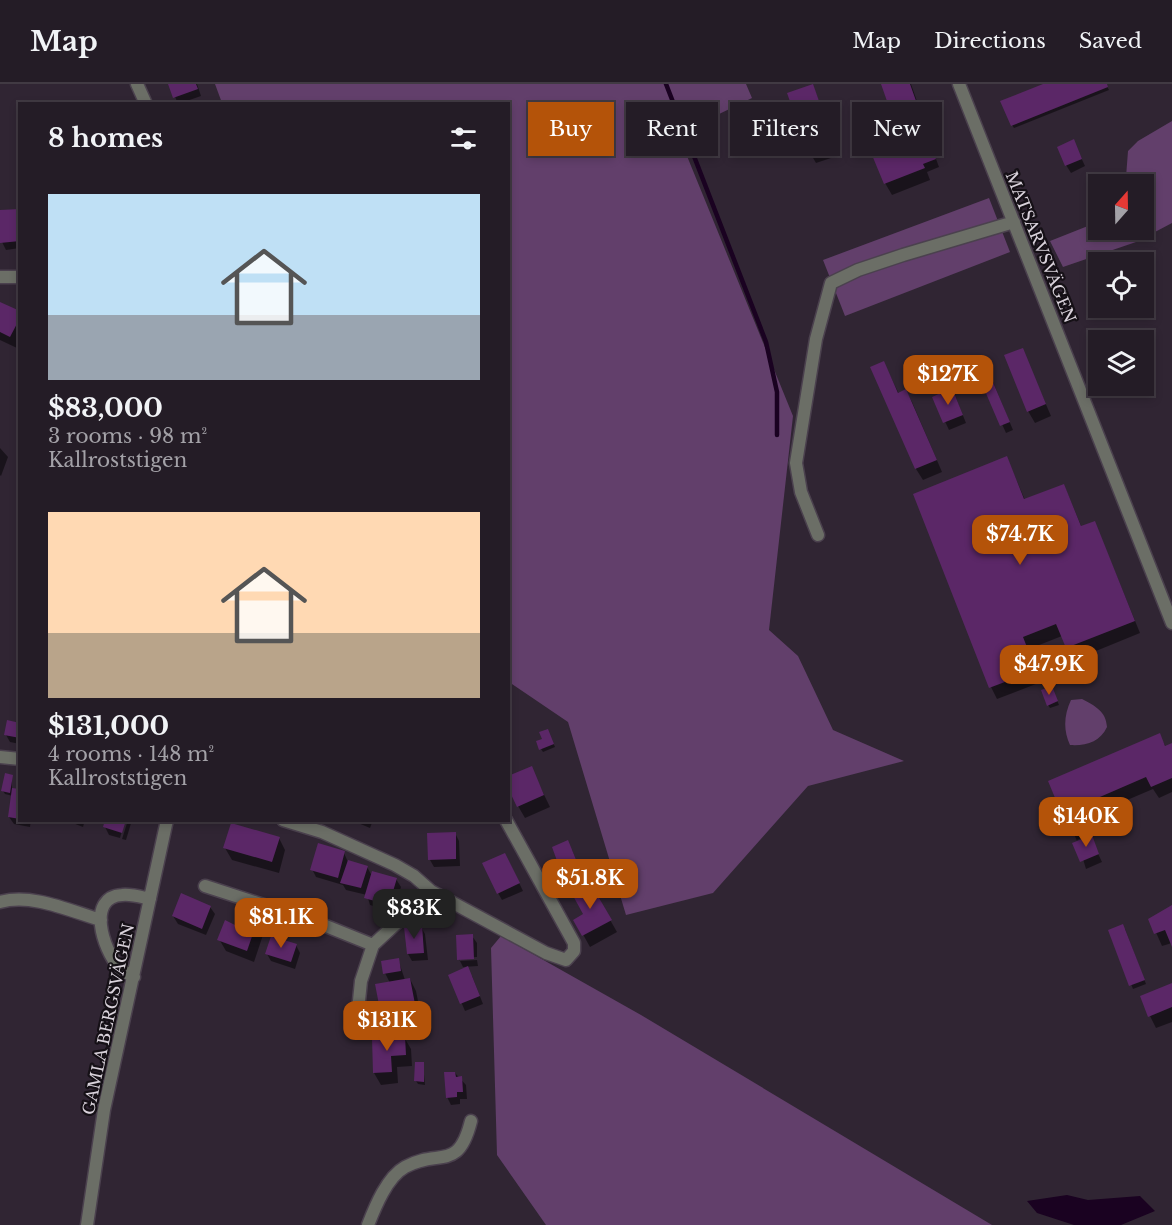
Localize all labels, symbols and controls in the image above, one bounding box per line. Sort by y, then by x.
text: Map [30,24,98,59]
text: Map [852,28,901,54]
text: Directions [934,28,1046,54]
text: Saved [1079,28,1142,54]
chip: Buy [528,102,614,156]
chip: Rent [626,102,718,156]
chip: Filters [730,102,840,156]
chip: New [852,102,942,156]
text: 8 homes [48,122,163,154]
icon: filters [447,122,480,155]
street label: MATSARVSVÄGEN [1001,168,1081,326]
north arrow [1088,174,1154,240]
map controls [1088,174,1154,396]
icon: home [210,233,318,341]
button: locate [1088,252,1154,318]
button: layers [1088,330,1154,396]
pin: $127K [906,355,990,406]
text: $127K [917,362,979,386]
text: $83,000 [48,392,163,424]
text: 3 rooms · 98 m² [48,424,207,448]
text: Kallroststigen [48,448,187,472]
pin: $74.7K [971,515,1069,566]
text: $74.7K [986,522,1054,546]
icon: home [210,551,318,659]
pin: $47.9K [1000,645,1098,696]
text: $47.9K [1014,652,1084,676]
text: $131,000 [48,710,169,742]
text: 4 rooms · 148 m² [48,742,214,766]
text: Kallroststigen [48,766,187,790]
pin: $140K [1044,797,1128,848]
text: $140K [1053,804,1119,828]
pin: $51.8K [541,859,639,910]
text: $51.8K [556,866,624,890]
pin: $83K [378,889,450,940]
text: $83K [387,896,441,920]
pin: $81.1K [232,898,330,949]
text: $81.1K [249,905,313,929]
street label: GAMLA BERGSVÄGEN [78,922,138,1116]
pin: $131K [345,1001,429,1052]
text: $131K [357,1008,417,1032]

